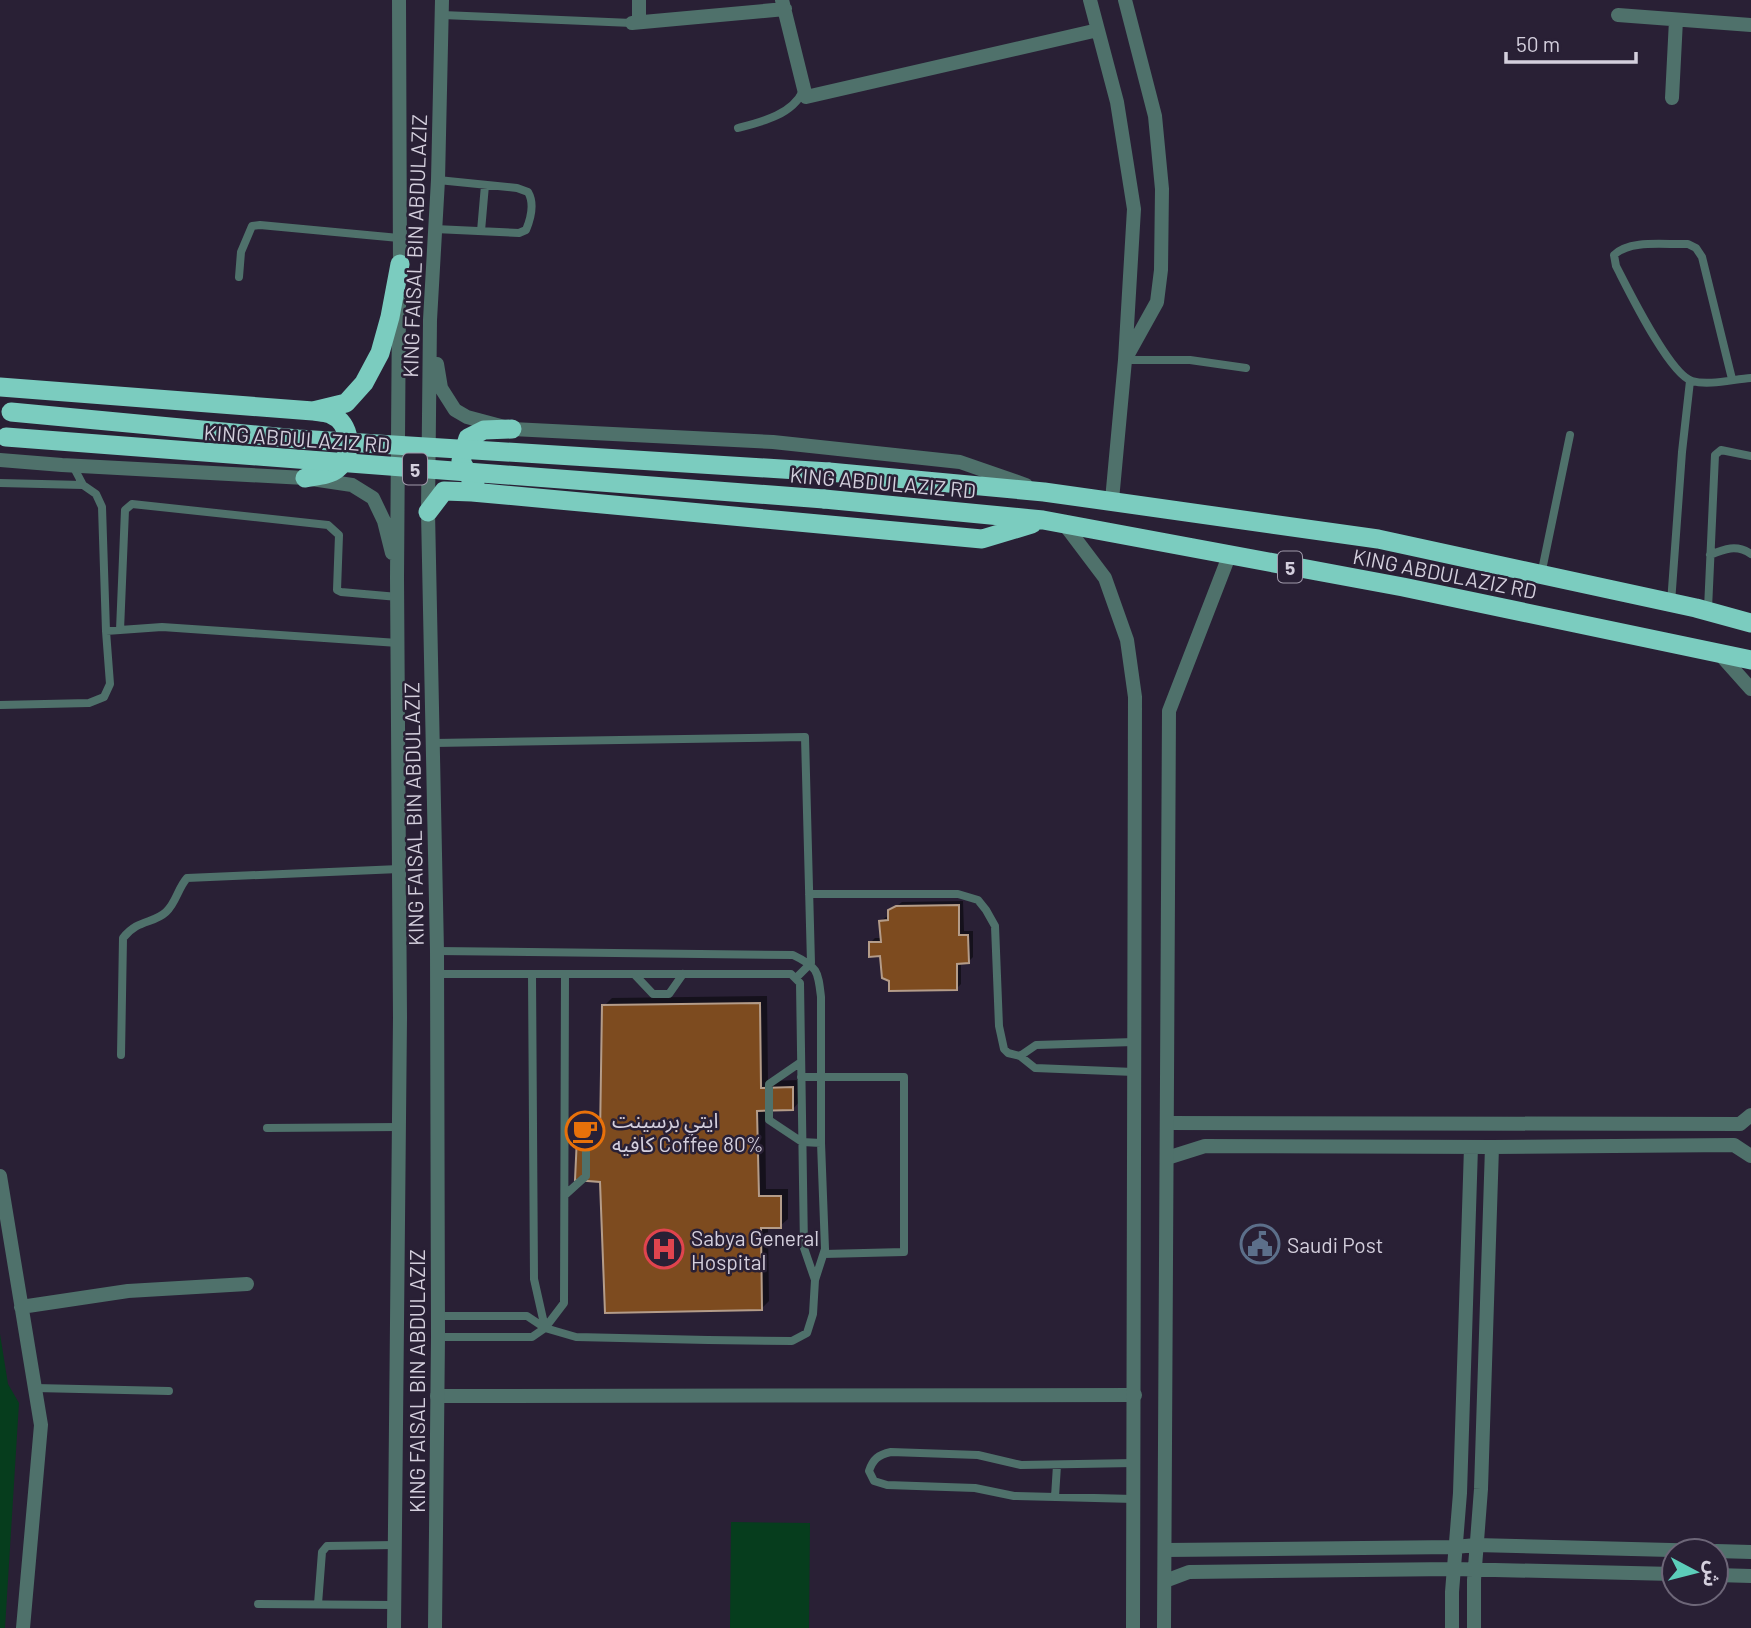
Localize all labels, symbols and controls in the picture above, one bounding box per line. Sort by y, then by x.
scale bar [1506,21,1636,65]
text: 50 m [1516,31,1560,56]
street label: KING FAISAL BIN ABDULAZIZ [397,114,431,378]
street label: KING ABDULAZIZ RD [203,419,391,457]
road number: 5 [403,454,427,484]
street label: KING ABDULAZIZ RD [789,461,977,503]
street label: KING ABDULAZIZ RD [1351,543,1539,603]
road number: 5 [1278,552,1302,582]
street label: KING FAISAL BIN ABDULAZIZ [398,682,428,946]
place label: ايتي برسينت كافيه Coffee 80% [612,1107,764,1156]
cafe icon: ايتي برسينت كافيه Coffee 80% [564,1110,606,1152]
public building icon: Saudi Post [1239,1223,1281,1265]
place label: Sabya General Hospital [691,1225,819,1274]
hospital icon: Sabya General Hospital [643,1228,685,1270]
place label: Saudi Post [1287,1232,1383,1257]
street label: KING FAISAL BIN ABDULAZIZ [404,1249,429,1513]
north arrow [1660,1537,1730,1607]
text: ش [1699,1560,1725,1588]

